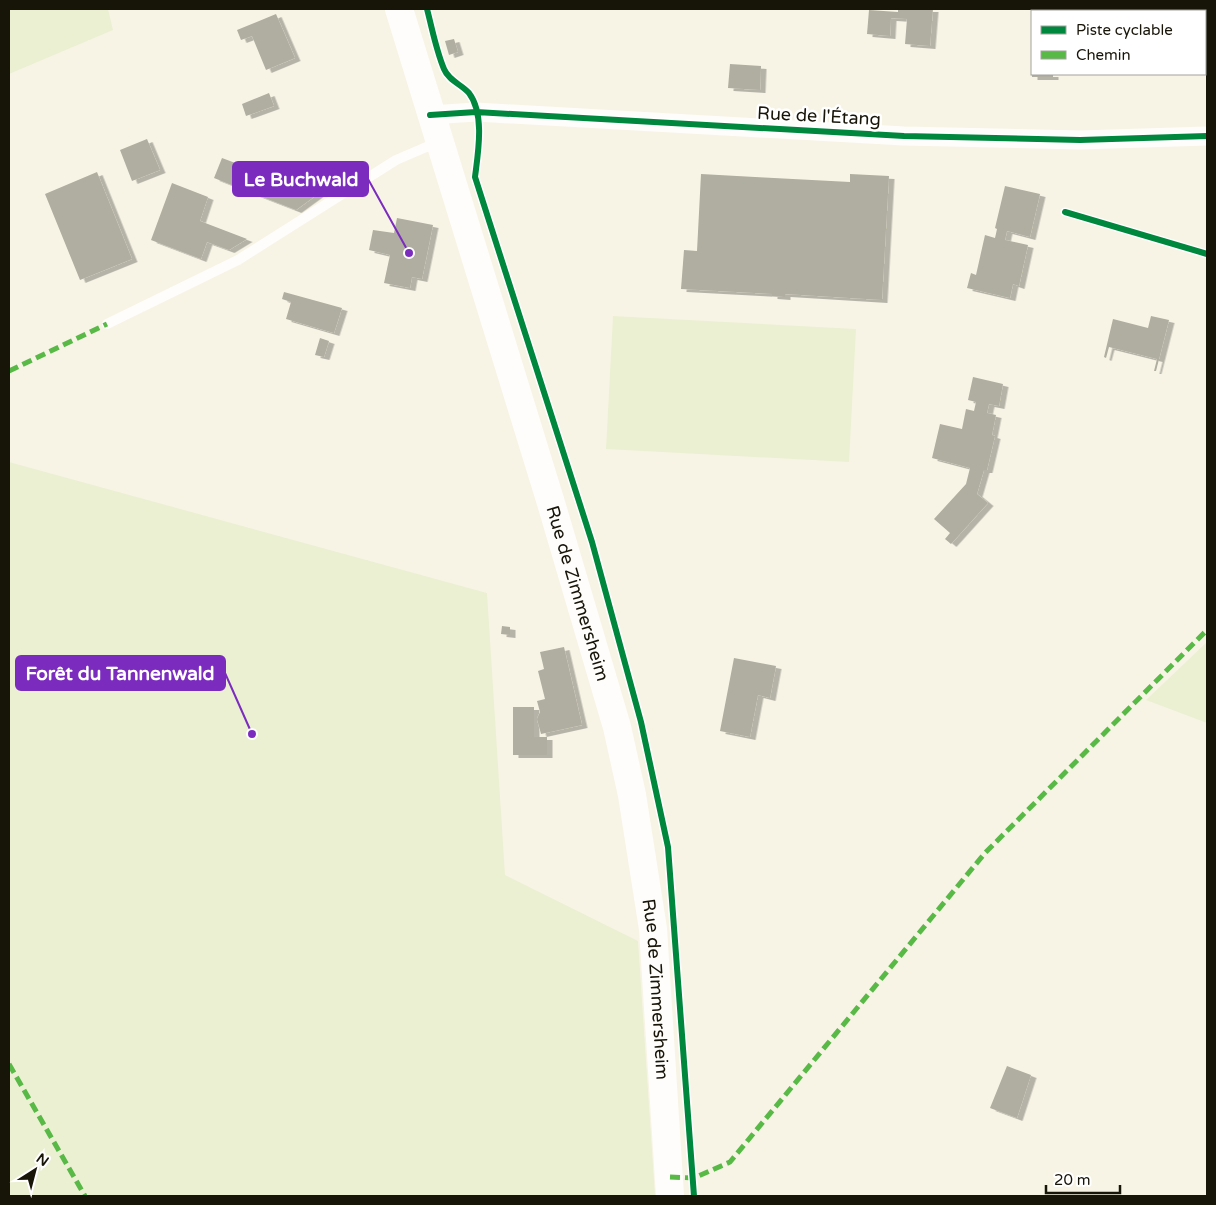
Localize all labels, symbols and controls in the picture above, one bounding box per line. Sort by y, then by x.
legend [1031,10,1206,75]
text: Piste cyclable [1076,21,1173,39]
text: Chemin [1076,46,1131,64]
street label: Rue de l'Étang [757,102,881,130]
callout: Le Buchwald [233,162,368,196]
text: Le Buchwald [243,169,359,191]
street label: Rue de Zimmersheim [541,503,614,684]
callout: Forêt du Tannenwald [16,656,225,690]
text: Forêt du Tannenwald [25,663,215,685]
street label: Rue de Zimmersheim [637,897,674,1081]
north arrow [10,1145,60,1195]
text: N [33,1150,52,1170]
scale bar [1046,1162,1120,1194]
text: 20 m [1054,1171,1091,1189]

